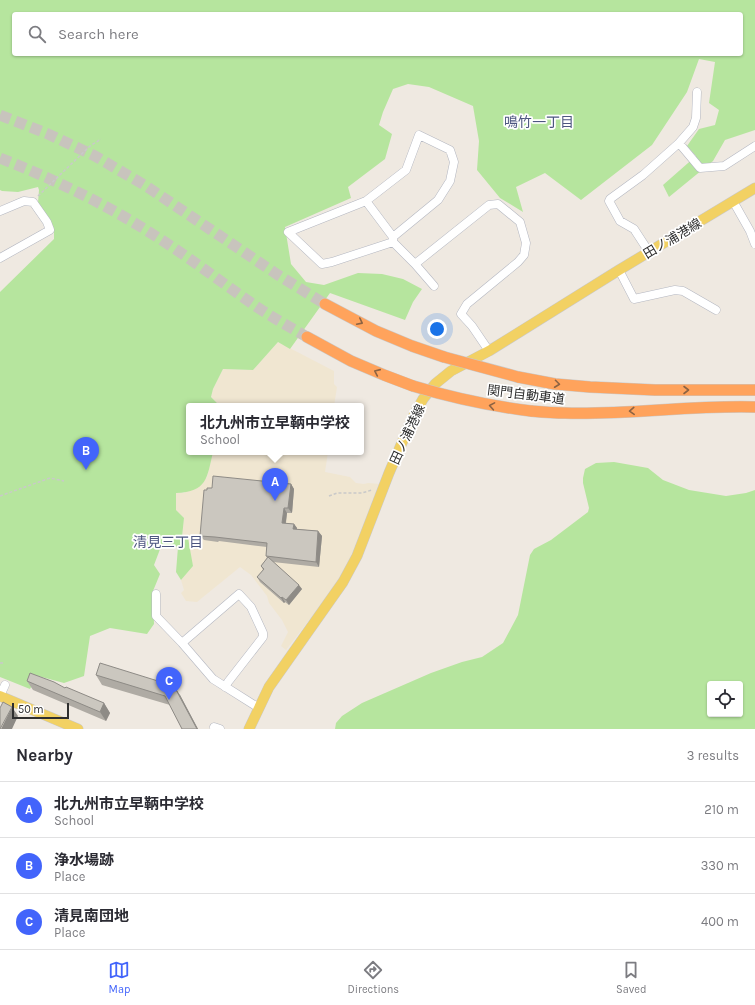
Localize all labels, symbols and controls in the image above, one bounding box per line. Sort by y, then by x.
search box [12,12,743,56]
icon: search [26,23,48,45]
text: Search here [58,25,139,43]
district label: 鳴竹一丁目 [504,114,574,131]
street label: 田ノ浦港線 [641,215,704,262]
one-way arrow [356,317,363,325]
your location [427,319,447,339]
one-way arrow [374,369,381,377]
one-way arrow [553,379,560,388]
street label: 関門自動車道 [486,382,566,407]
one-way arrow [683,386,689,394]
street label: 田ノ浦港線 [387,402,428,467]
one-way arrow [489,402,496,410]
popup [186,403,364,455]
one-way arrow [629,407,635,416]
text: 北九州市立早鞆中学校 [200,414,350,432]
text: School [200,432,240,447]
pin: B [73,437,99,470]
pin: A [262,468,288,501]
district label: 清見三丁目 [133,534,203,551]
pin: C [156,667,182,700]
map controls [707,681,743,717]
button: locate [707,681,743,717]
scale bar [12,701,69,720]
text: 50 m [18,703,44,716]
text: Nearby [16,745,73,765]
text: 3 results [687,748,739,763]
text: 北九州市立早鞆中学校 [54,795,204,813]
text: A [25,802,33,817]
text: 210 m [704,802,739,817]
text: School [54,813,94,828]
text: 浄水場跡 [54,851,114,869]
text: B [25,858,33,873]
text: 330 m [701,858,739,873]
text: Place [54,869,85,884]
text: 清見南団地 [54,907,129,925]
text: C [25,914,33,929]
text: 400 m [701,914,739,929]
text: Place [54,925,85,940]
tab: Map [108,959,130,996]
tab: Directions [347,959,399,996]
tab: Saved [616,959,647,996]

